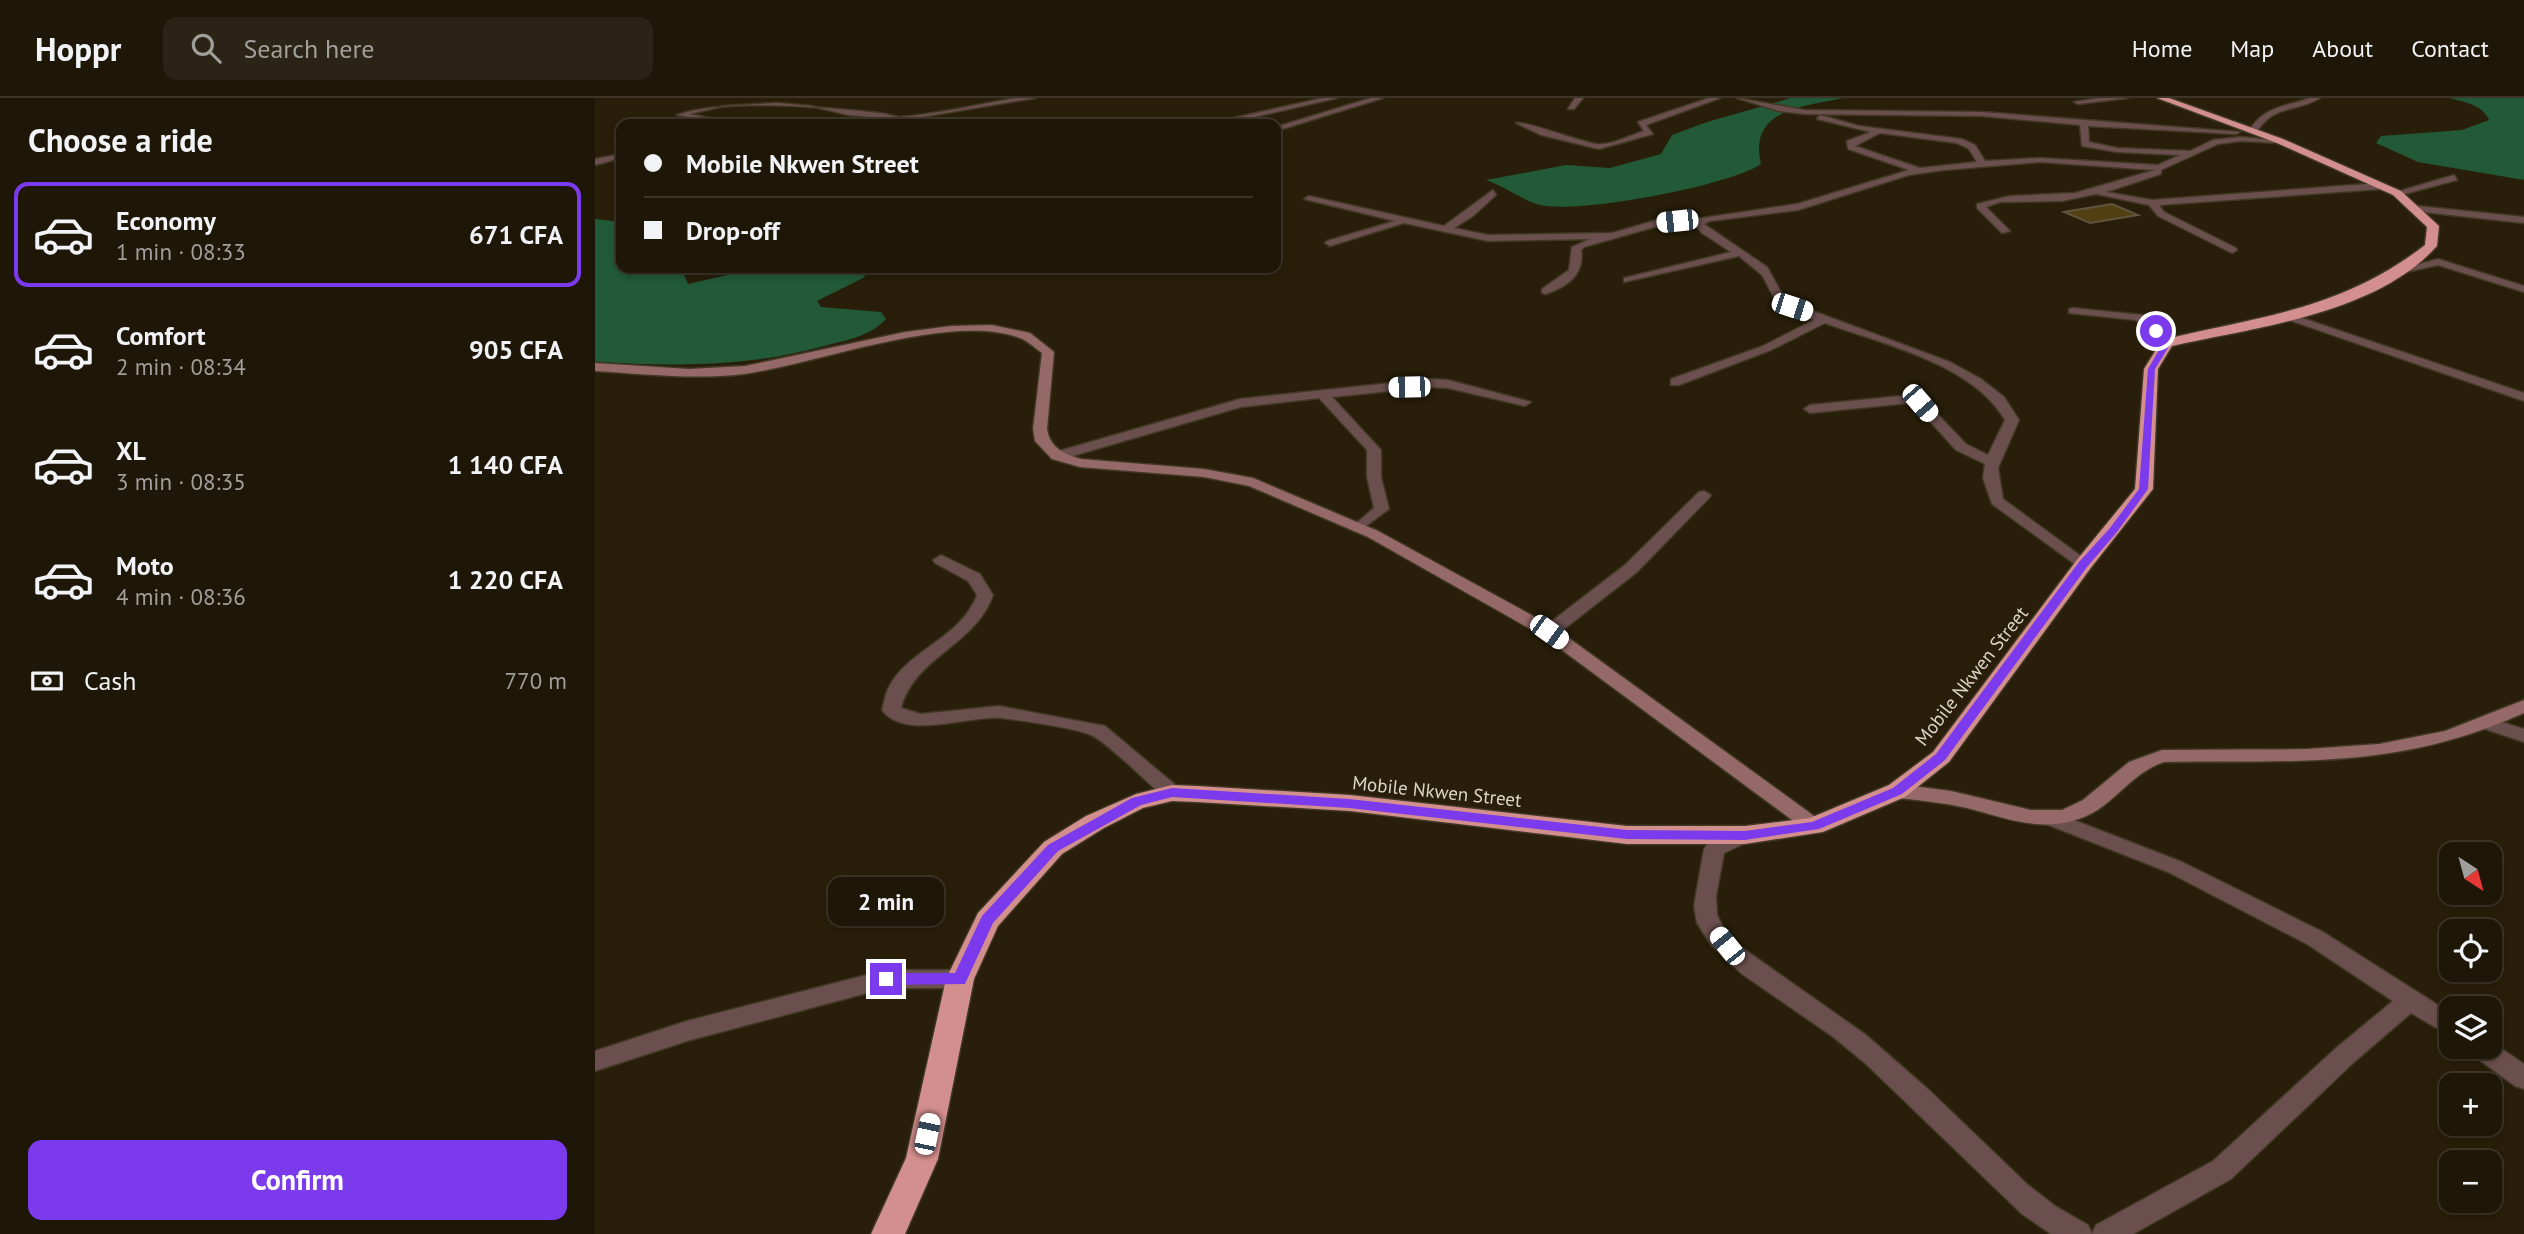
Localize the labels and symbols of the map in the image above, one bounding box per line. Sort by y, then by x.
car [1656,208,1699,234]
car [1769,291,1816,323]
route start [2140,315,2172,347]
car [1388,376,1431,398]
car [1899,380,1942,426]
street label: Mobile Nkwen Street [1909,601,2033,750]
car [1526,611,1573,653]
street label: Mobile Nkwen Street [1351,770,1523,812]
north arrow [2439,842,2503,905]
callout: 2 min [828,878,944,926]
car [1706,923,1749,969]
route end [870,963,902,995]
car [913,1111,942,1157]

